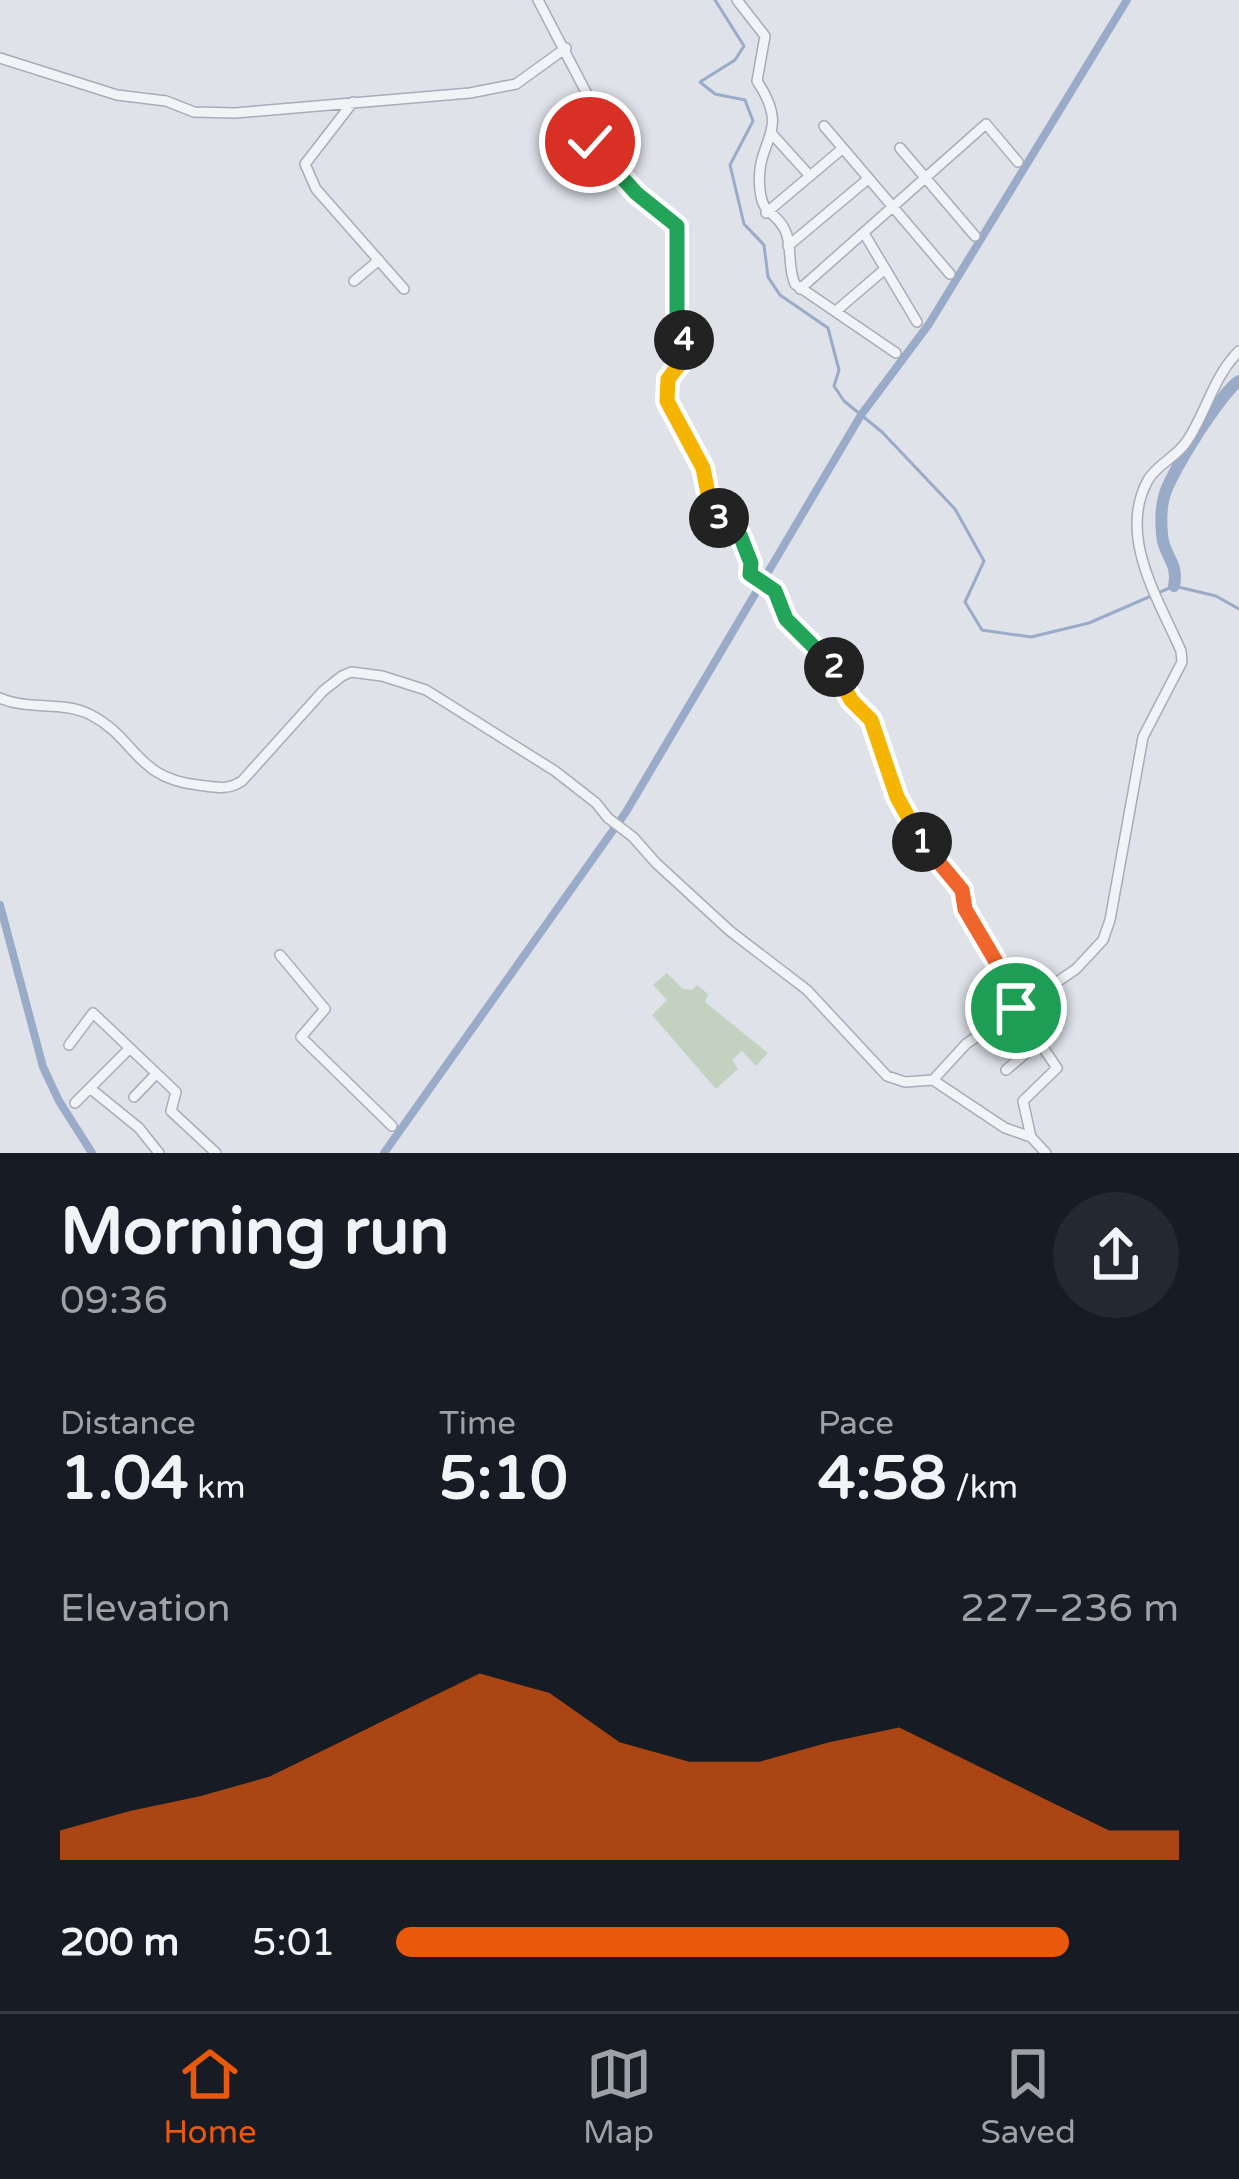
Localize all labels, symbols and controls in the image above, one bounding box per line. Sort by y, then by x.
pin [539,91,641,193]
icon: check [557,109,623,175]
pin: 4 [654,310,714,370]
text: 4 [674,320,694,359]
pin: 3 [689,488,749,548]
text: 3 [709,498,729,537]
pin: 2 [804,637,864,697]
text: 2 [824,647,844,686]
pin: 1 [892,812,952,872]
text: 1 [912,822,932,861]
pin [965,957,1067,1059]
icon: arrive [983,975,1049,1041]
text: Morning run [60,1192,450,1272]
button: share [1053,1192,1179,1318]
text: 09:36 [60,1277,168,1324]
text: Distance [60,1404,196,1443]
text: Time [439,1404,516,1443]
text: Pace [818,1404,894,1443]
text: 1.04 [60,1443,189,1515]
text: 5:10 [439,1443,568,1515]
text: 4:58 [818,1443,947,1515]
text: km [189,1468,246,1507]
text: /km [947,1468,1018,1507]
text: Elevation [60,1585,230,1632]
text: 227–236 m [960,1585,1179,1632]
text: 200 m [60,1919,179,1966]
text: 5:01 [252,1919,336,1966]
tab: Home [163,2041,257,2152]
tab: Map [583,2041,654,2152]
tab: Saved [980,2041,1076,2152]

